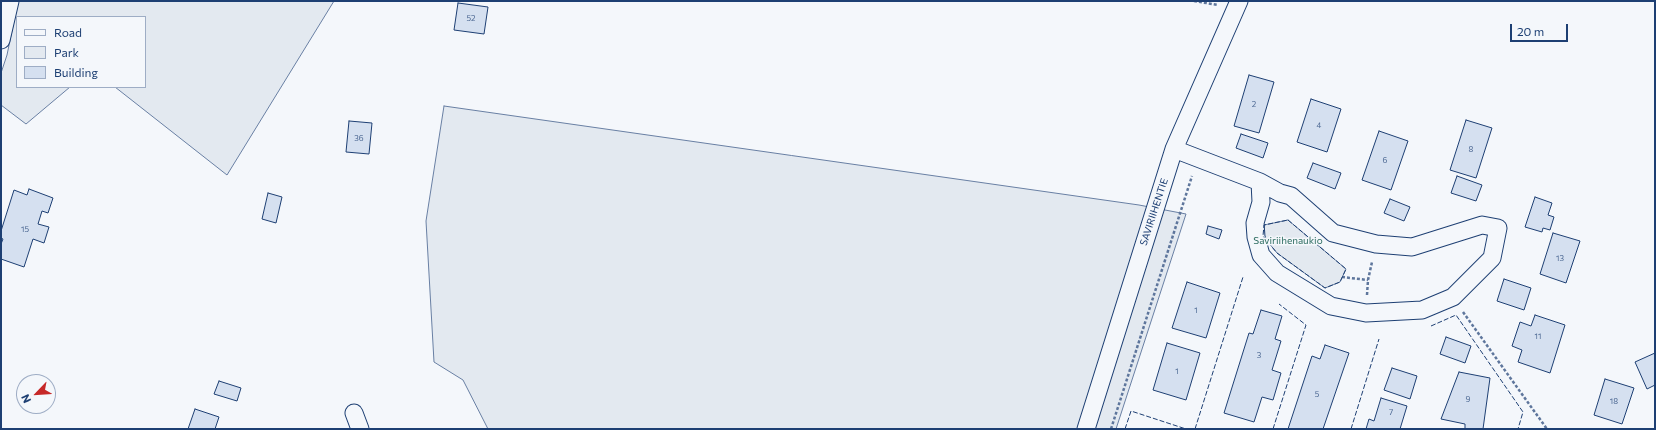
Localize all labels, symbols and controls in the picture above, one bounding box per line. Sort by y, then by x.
house number: 52 [466,13,476,23]
legend [16,16,146,88]
scale bar [1512,16,1570,42]
text: 20 m [1517,24,1544,38]
text: Road [54,25,82,39]
text: Park [54,45,79,59]
text: Building [54,65,98,79]
house number: 2 [1252,99,1256,109]
house number: 4 [1317,120,1321,130]
house number: 36 [354,133,364,143]
house number: 8 [1469,144,1473,154]
house number: 6 [1383,155,1387,165]
street label: SAVIRIIHENTIE [1137,177,1171,247]
house number: 15 [21,224,29,234]
park label: Saviriihenaukio [1253,235,1323,247]
house number: 13 [1556,253,1564,263]
house number: 1 [1194,305,1198,315]
house number: 11 [1535,331,1541,341]
house number: 3 [1257,350,1261,360]
house number: 1 [1175,366,1179,376]
north arrow [16,374,56,414]
house number: 5 [1315,389,1319,399]
text: N [18,392,33,405]
house number: 9 [1466,394,1470,404]
house number: 18 [1610,396,1618,406]
house number: 7 [1389,407,1393,417]

